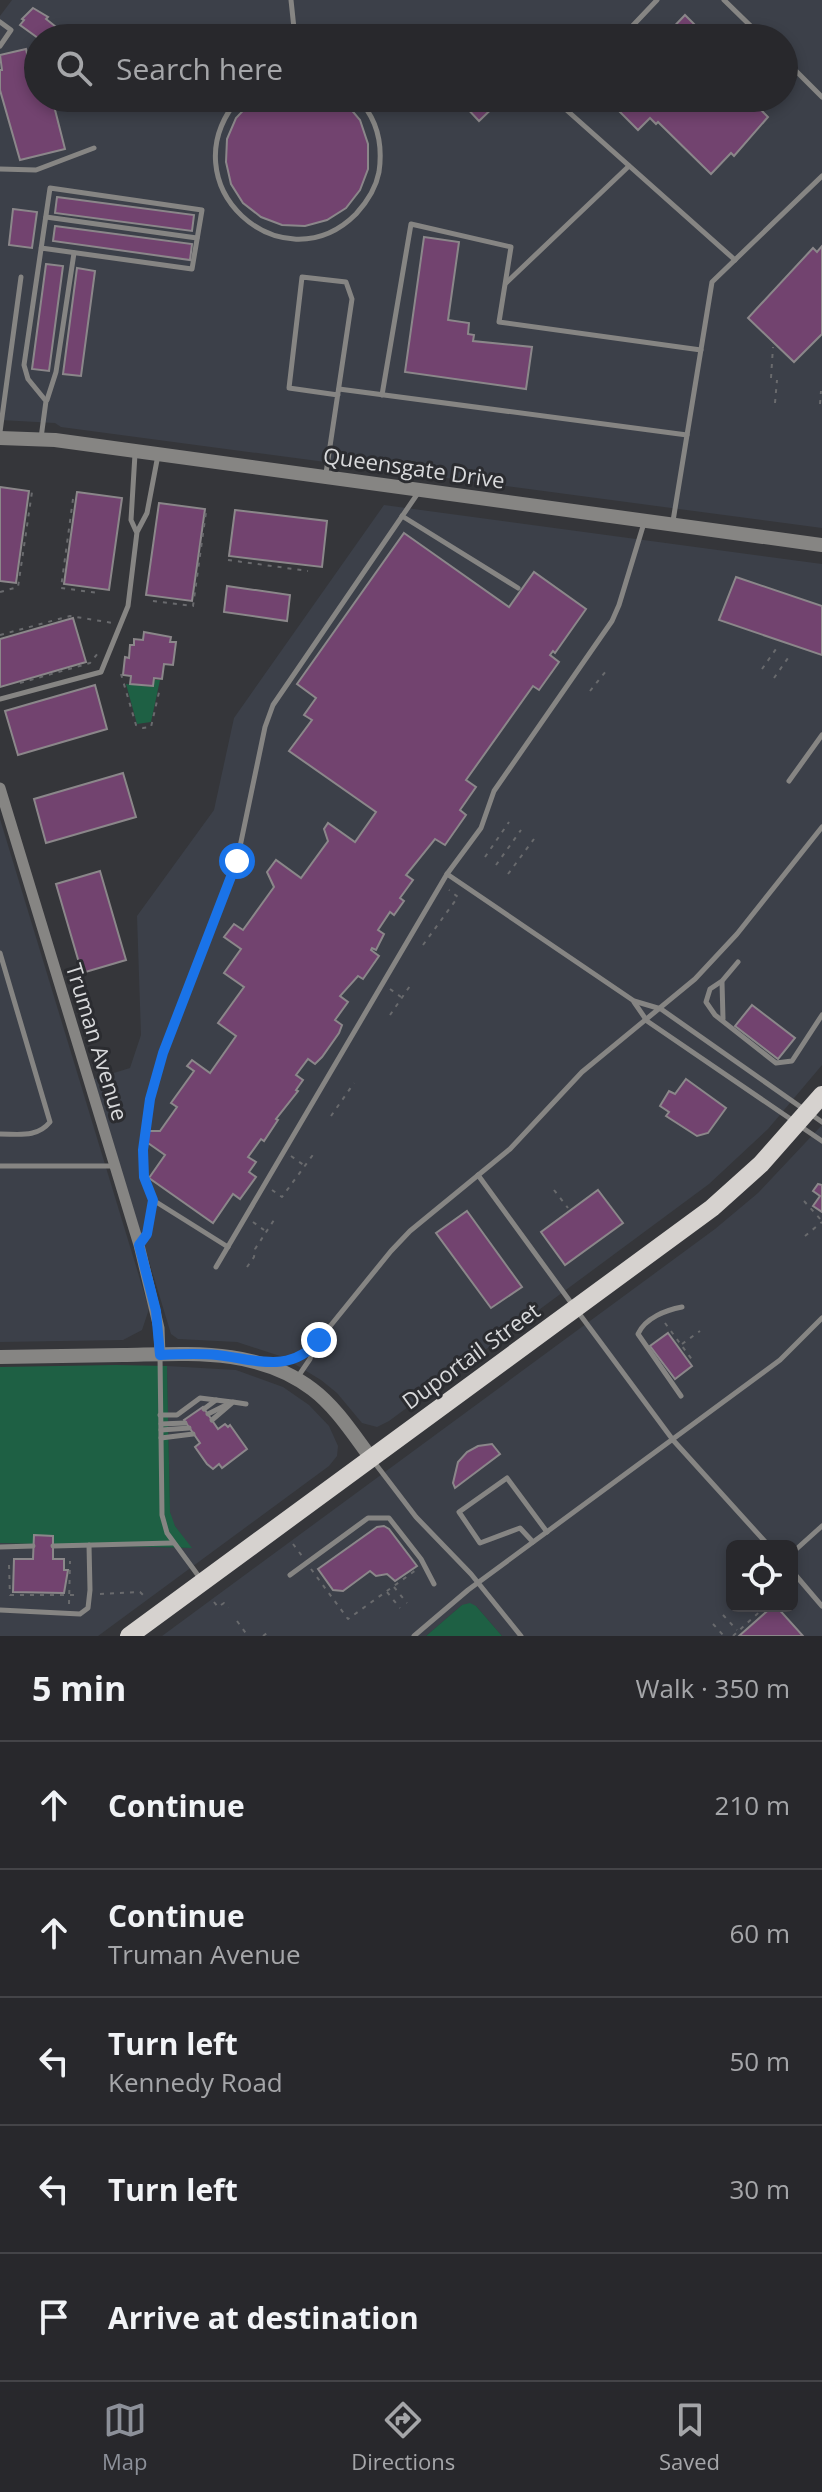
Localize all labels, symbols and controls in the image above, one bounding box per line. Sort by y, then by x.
search box [24,24,798,112]
icon: search [52,46,96,90]
text: Search here [116,48,283,89]
street label: Queensgate Drive [321,439,507,495]
route start [219,843,255,879]
street label: Truman Avenue [60,959,136,1124]
street label: Duportail Street [395,1295,545,1415]
route end [301,1322,337,1358]
map controls [726,1540,798,1612]
button: locate [726,1540,798,1612]
text: 5 min [32,1665,126,1711]
text: Walk · 350 m [636,1670,790,1706]
icon: ahead [32,1783,76,1827]
text: Continue [108,1785,245,1826]
text: 210 m [715,1787,790,1823]
text: Continue [108,1895,245,1936]
icon: ahead [32,1911,76,1955]
text: 60 m [729,1915,790,1951]
text: Truman Avenue [108,1936,301,1972]
text: Turn left [108,2023,238,2064]
icon: left [32,2039,76,2083]
text: 50 m [729,2043,790,2079]
text: Kennedy Road [108,2064,283,2100]
icon: left [32,2167,76,2211]
text: Turn left [108,2169,238,2210]
text: 30 m [729,2171,790,2207]
icon: arrive [32,2295,76,2339]
text: Arrive at destination [108,2297,419,2338]
tab: Map [102,2398,147,2476]
tab: Directions [351,2398,455,2476]
tab: Saved [659,2398,720,2476]

